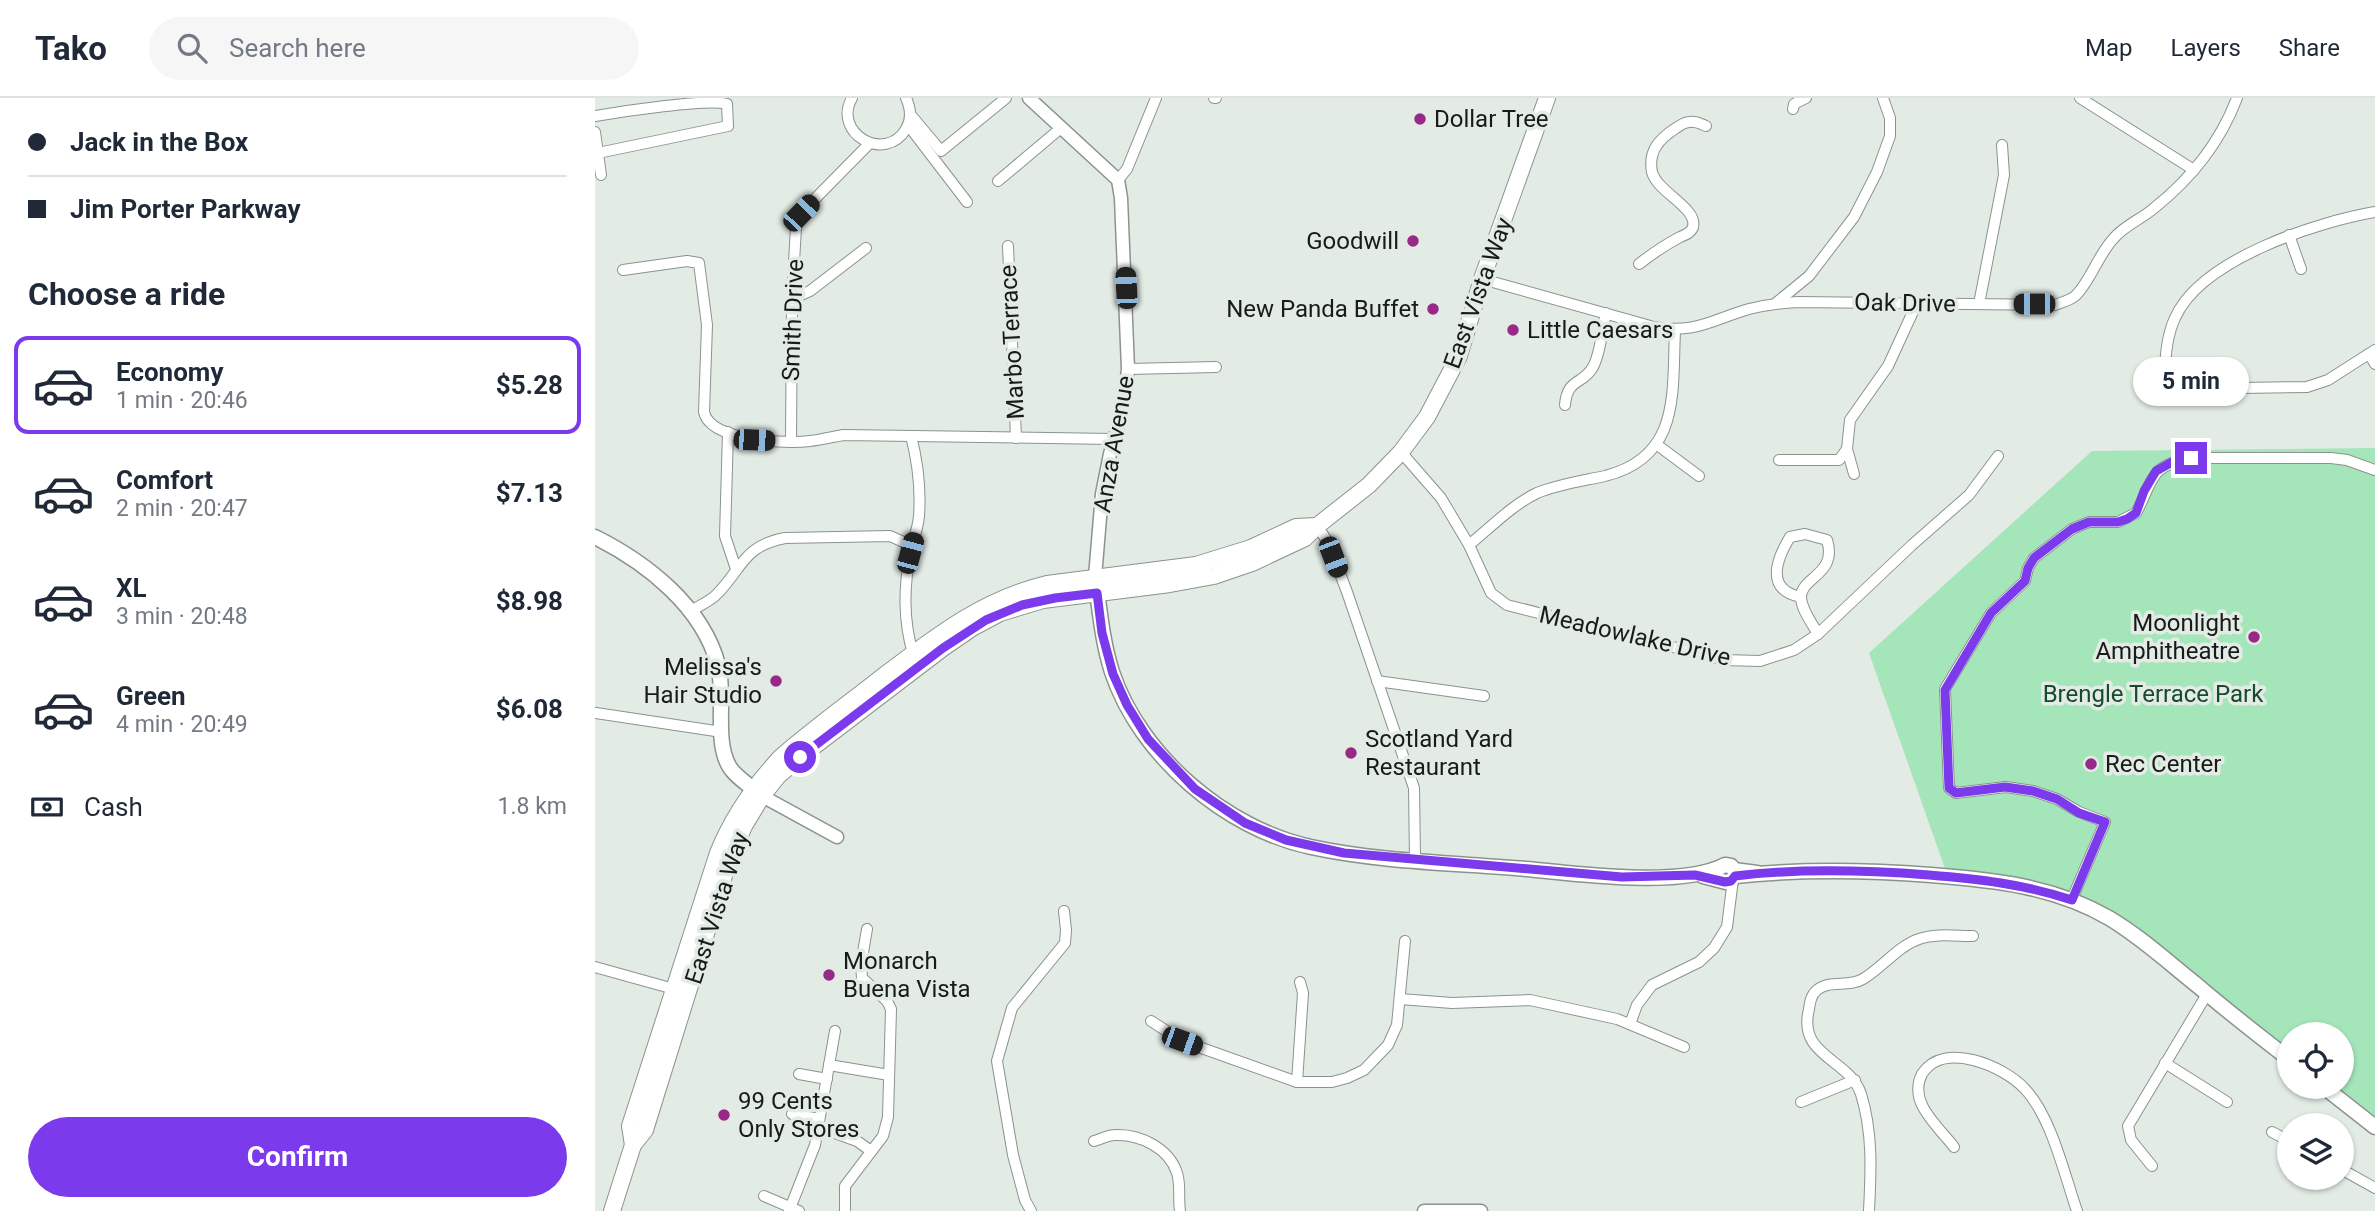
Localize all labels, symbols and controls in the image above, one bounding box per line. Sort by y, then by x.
search box [149,17,639,80]
text: Tako [35,29,107,68]
icon: search [173,29,211,67]
text: Search here [229,33,366,63]
text: Map [2085,34,2133,62]
text: Layers [2171,34,2241,62]
text: Share [2279,34,2340,62]
place label: Dollar Tree [1434,105,1549,133]
marker: Dollar Tree [1412,111,1428,127]
text: Jack in the Box [70,127,248,157]
car [779,191,824,235]
text: Jim Porter Parkway [70,194,300,224]
street label: East Vista Way [1438,213,1518,372]
place label: Goodwill [1306,227,1399,255]
marker: Goodwill [1405,233,1421,249]
street label: Smith Drive [777,259,809,381]
street label: Marbo Terrace [994,264,1030,420]
car [1115,266,1138,310]
text: Choose a ride [28,275,225,313]
street label: Oak Drive [1854,288,1956,318]
car [2014,294,2056,315]
place label: New Panda Buffet [1226,295,1419,323]
marker: New Panda Buffet [1425,301,1441,317]
place label: Little Caesars [1527,316,1673,344]
marker: Little Caesars [1505,322,1521,338]
icon: car [32,354,95,417]
callout: 5 min [2133,356,2249,406]
text: Economy [116,357,223,387]
text: 5 min [2162,368,2220,395]
text: $5.28 [496,370,563,400]
street label: Anza Avenue [1088,373,1140,515]
text: 1 min · 20:46 [116,387,248,414]
car [733,429,776,451]
route end [2175,442,2207,474]
icon: car [32,462,95,525]
text: Comfort [116,465,213,495]
text: $7.13 [496,478,563,508]
text: 2 min · 20:47 [116,495,248,522]
car [895,530,926,576]
car [1316,534,1351,580]
icon: car [32,570,95,633]
text: XL [116,573,147,603]
text: $8.98 [496,586,563,616]
street label: Meadowlake Drive [1537,600,1733,672]
text: 3 min · 20:48 [116,603,248,630]
place label: Moonlight Amphitheatre [2095,609,2240,665]
marker: Moonlight Amphitheatre [2246,629,2262,645]
place label: Melissa's Hair Studio [644,653,762,709]
marker: Melissa's Hair Studio [768,673,784,689]
icon: car [32,678,95,741]
park label: Brengle Terrace Park [2043,680,2264,708]
text: Green [116,681,186,711]
text: $6.08 [496,694,563,724]
text: 4 min · 20:49 [116,711,248,738]
place label: Scotland Yard Restaurant [1365,725,1513,781]
route start [784,741,816,773]
marker: Scotland Yard Restaurant [1343,745,1359,761]
place label: Rec Center [2105,750,2221,778]
marker: Rec Center [2083,756,2099,772]
icon: cash [28,788,66,826]
text: Cash [84,792,143,822]
text: 1.8 km [498,793,567,820]
street label: East Vista Way [679,828,755,988]
place label: Monarch Buena Vista [843,947,971,1003]
marker: Monarch Buena Vista [821,967,837,983]
map controls [2277,1022,2354,1190]
button: locate [2277,1022,2354,1099]
car [1159,1024,1206,1058]
place label: 99 Cents Only Stores [738,1087,860,1143]
marker: 99 Cents Only Stores [716,1107,732,1123]
button: layers [2277,1113,2354,1190]
button: Confirm [28,1117,567,1197]

